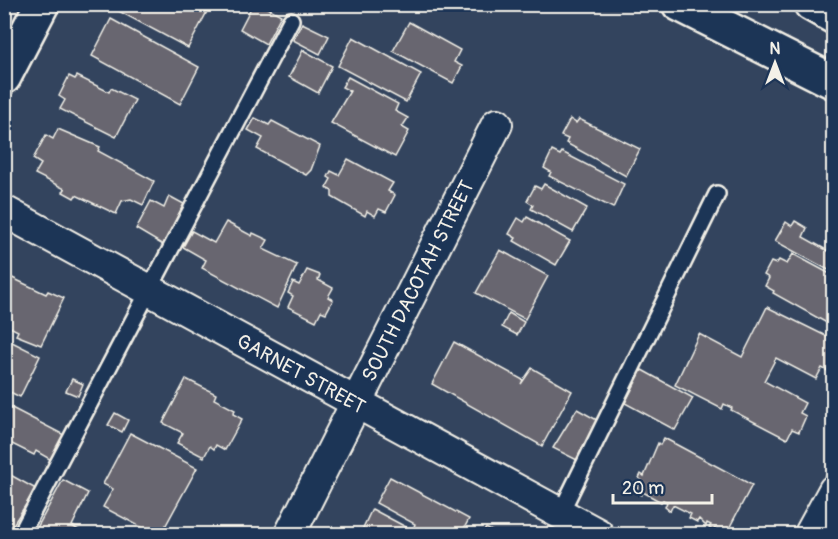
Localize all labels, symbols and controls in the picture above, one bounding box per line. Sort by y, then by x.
north arrow [745,33,805,93]
text: N [770,39,781,59]
street label: SOUTH DACOTAH STREET [356,176,480,386]
street label: GARNET STREET [232,328,370,420]
scale bar [613,467,712,505]
text: 20 m [622,477,664,500]

